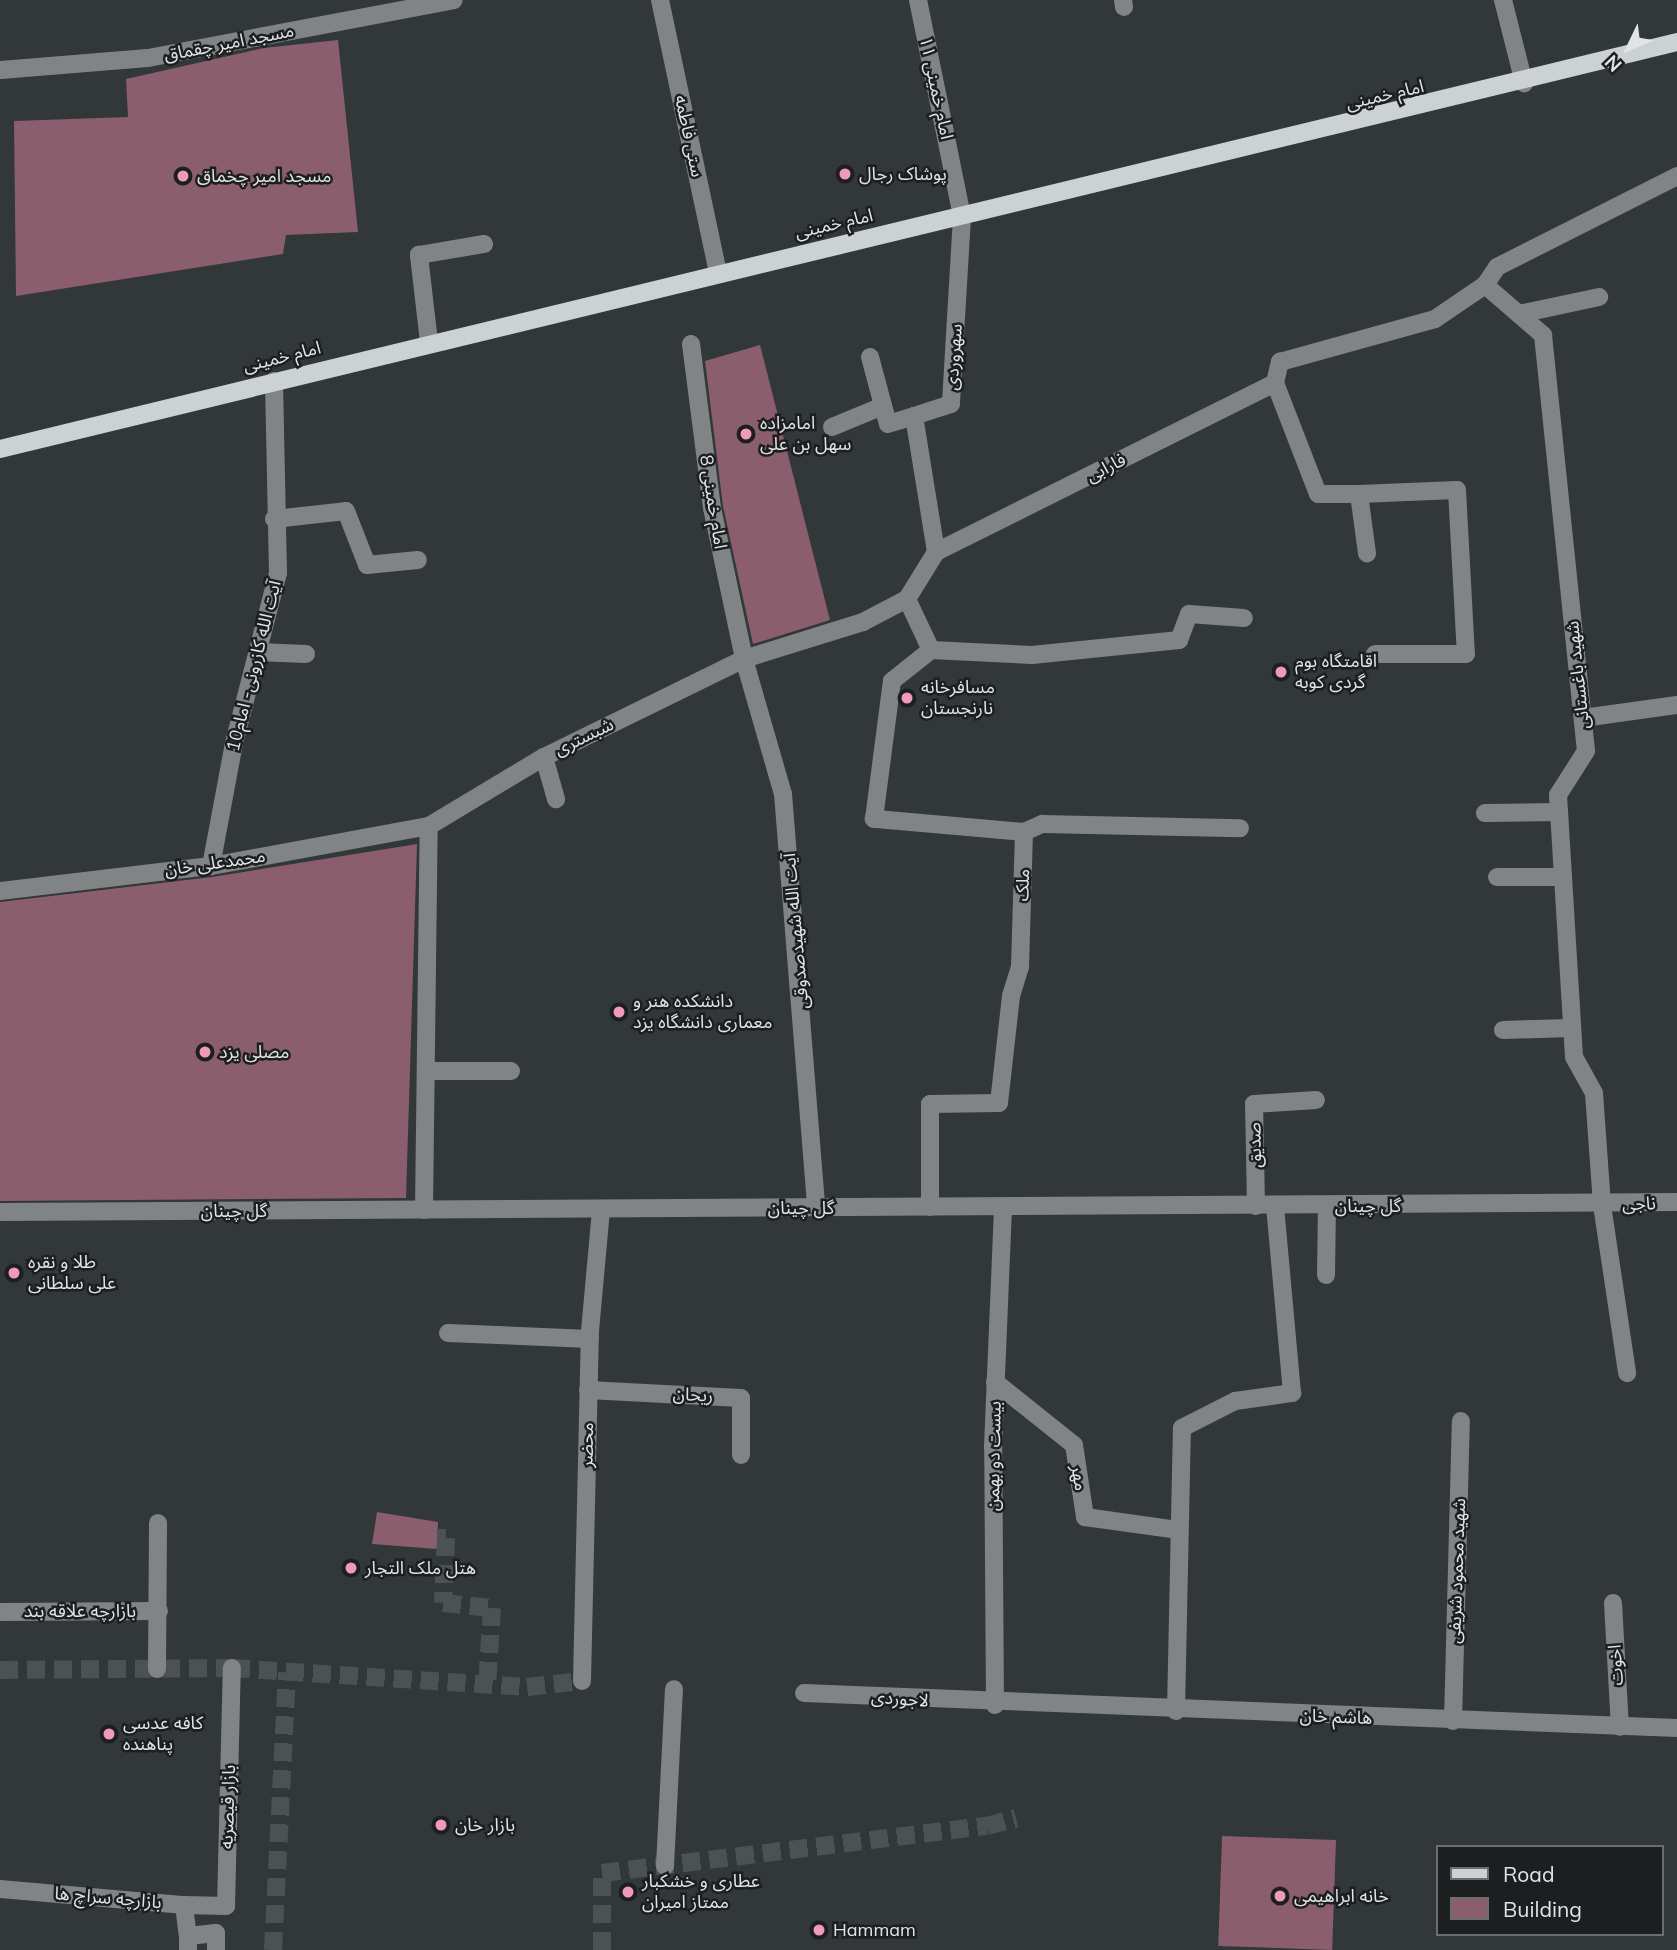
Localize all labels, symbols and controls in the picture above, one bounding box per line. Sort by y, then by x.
north arrow [1593,14,1663,84]
street label: مسجد امیر چقماق [162,20,296,66]
street label: امام خمینی ۱۱ [915,34,957,142]
text: N [1599,50,1627,77]
street label: امام خمینی [1344,76,1426,114]
street label: ستی فاطمه [670,93,708,179]
place label: پوشاک رجال [859,163,947,185]
place label: مسجد امیر چخماق [197,165,331,187]
marker: پوشاک رجال [837,166,853,182]
marker: مسجد امیر چخماق [175,168,191,184]
street label: امام خمینی [793,205,875,243]
street label: سهروردی [941,323,967,391]
street label: امام خمینی [241,337,323,377]
place label: امامزاده سهل بن علی [760,413,851,456]
marker: امامزاده سهل بن علی [738,426,754,442]
street label: فارابی [1082,449,1130,487]
street label: امام خمینی 8 [695,453,731,551]
street label: آیت الله کازرونی- امام10 [222,578,286,754]
street label: شهید باغستانی [1562,620,1594,730]
place label: اقامتگاه بوم گردی کوبه [1295,651,1377,694]
marker: اقامتگاه بوم گردی کوبه [1273,664,1289,680]
place label: مسافرخانه نارنجستان [921,677,995,720]
marker: مسافرخانه نارنجستان [899,690,915,706]
street label: شبستری [551,713,617,761]
street label: محمدعلی خان [163,845,267,881]
street label: آیت الله شهیدصدوقی [778,852,814,1010]
street label: ملک [1012,868,1034,902]
place label: دانشکده هنر و معماری دانشگاه یزد [633,991,772,1034]
marker: دانشکده هنر و معماری دانشگاه یزد [611,1004,627,1020]
place label: مصلی یزد [219,1041,289,1063]
marker: مصلی یزد [197,1044,213,1060]
street label: صدیق [1244,1122,1266,1168]
street label: ناجی [1622,1193,1656,1215]
street label: گل چینان [1335,1195,1401,1217]
street label: گل چینان [768,1197,834,1219]
street label: گل چینان [201,1200,267,1222]
place label: طلا و نقره علی سلطانی [28,1252,116,1294]
marker: طلا و نقره علی سلطانی [6,1265,22,1281]
street label: ریحان [672,1383,714,1407]
street label: بیست دو بهمن [982,1401,1006,1511]
street label: محضر [576,1422,598,1468]
street label: مهر [1066,1464,1092,1492]
street label: شهید محمود شریفی [1444,1498,1470,1644]
place label: هتل ملک التجار [365,1557,476,1579]
marker: هتل ملک التجار [343,1560,359,1576]
street label: بازارچه علاقه بند [24,1600,136,1622]
street label: اخوت [1604,1644,1628,1686]
street label: لاجوردی [870,1686,930,1712]
street label: هاشم خان [1299,1705,1373,1729]
place label: کافه عدسی پناهنده [123,1713,203,1756]
marker: کافه عدسی پناهنده [101,1726,117,1742]
street label: بازار قیصریه [216,1764,240,1850]
place label: بازار خان [455,1814,515,1836]
marker: بازار خان [433,1817,449,1833]
legend [1436,1845,1663,1936]
text: Road [1503,1861,1554,1887]
place label: عطاری و خشکبار ممتاز امیران [642,1871,760,1913]
street label: بازارچه سراچ ها [53,1883,163,1913]
marker: عطاری و خشکبار ممتاز امیران [620,1884,636,1900]
place label: خانه ابراهیمی [1294,1885,1389,1907]
marker: خانه ابراهیمی [1272,1888,1288,1904]
text: Building [1503,1896,1582,1922]
place label: Hammam [833,1919,916,1941]
marker: Hammam [811,1922,827,1938]

